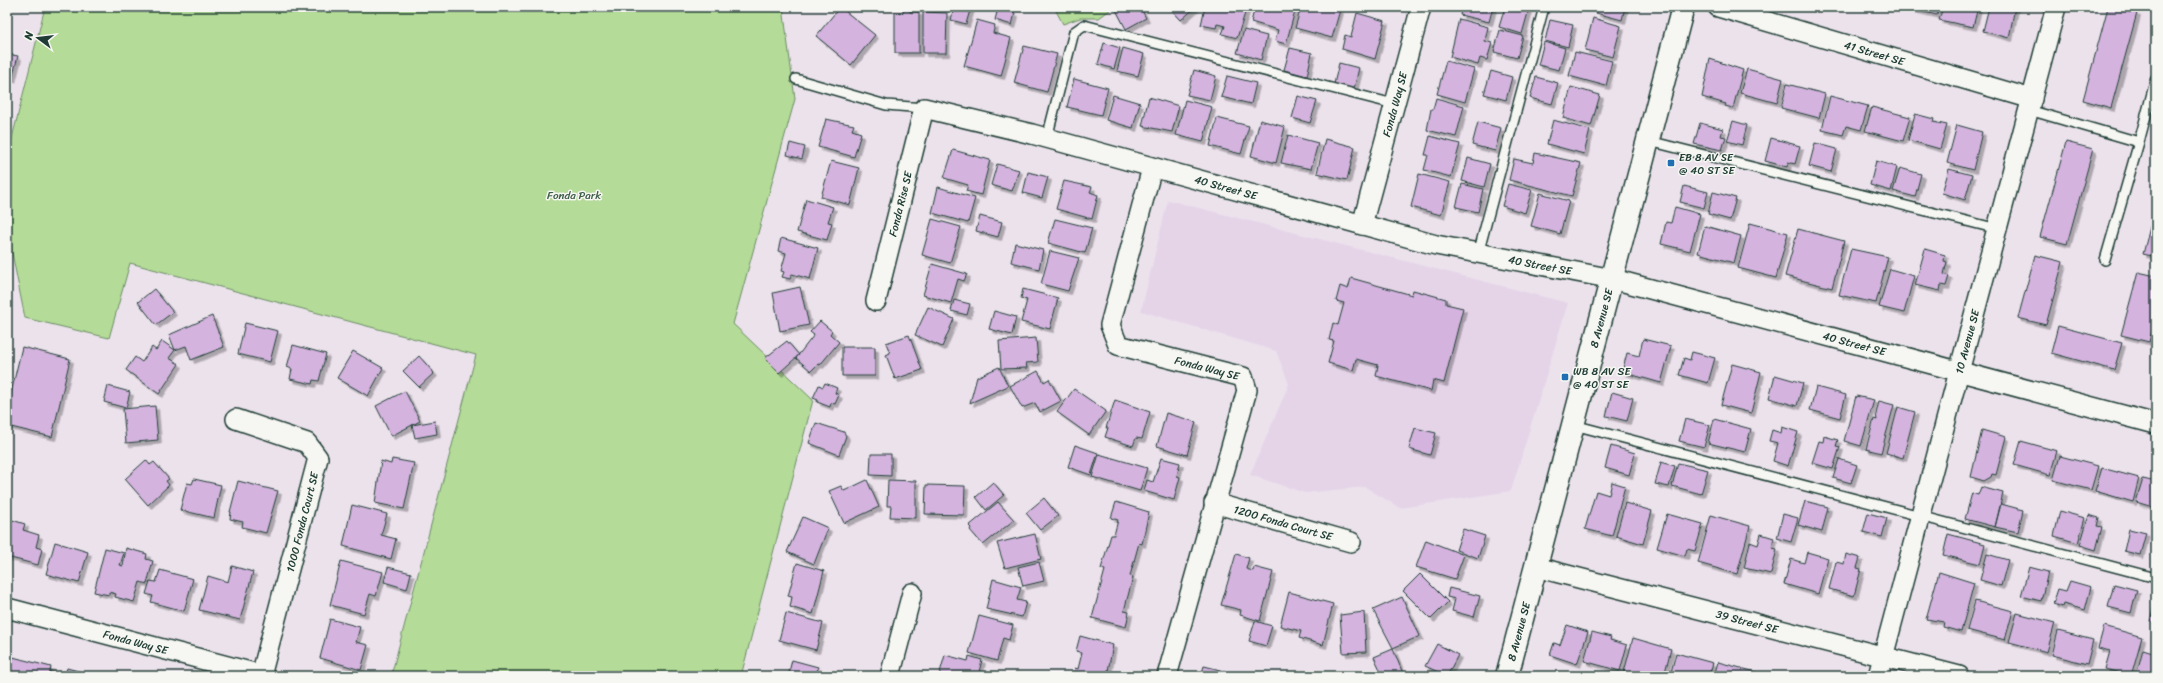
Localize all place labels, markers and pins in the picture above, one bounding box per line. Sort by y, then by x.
place label: EB 8 AV SE @ 40 ST SE [1679,148,1735,180]
marker: EB 8 AV SE @ 40 ST SE [1666,158,1676,168]
place label: WB 8 AV SE @ 40 ST SE [1573,362,1631,394]
marker: WB 8 AV SE @ 40 ST SE [1560,372,1570,382]

